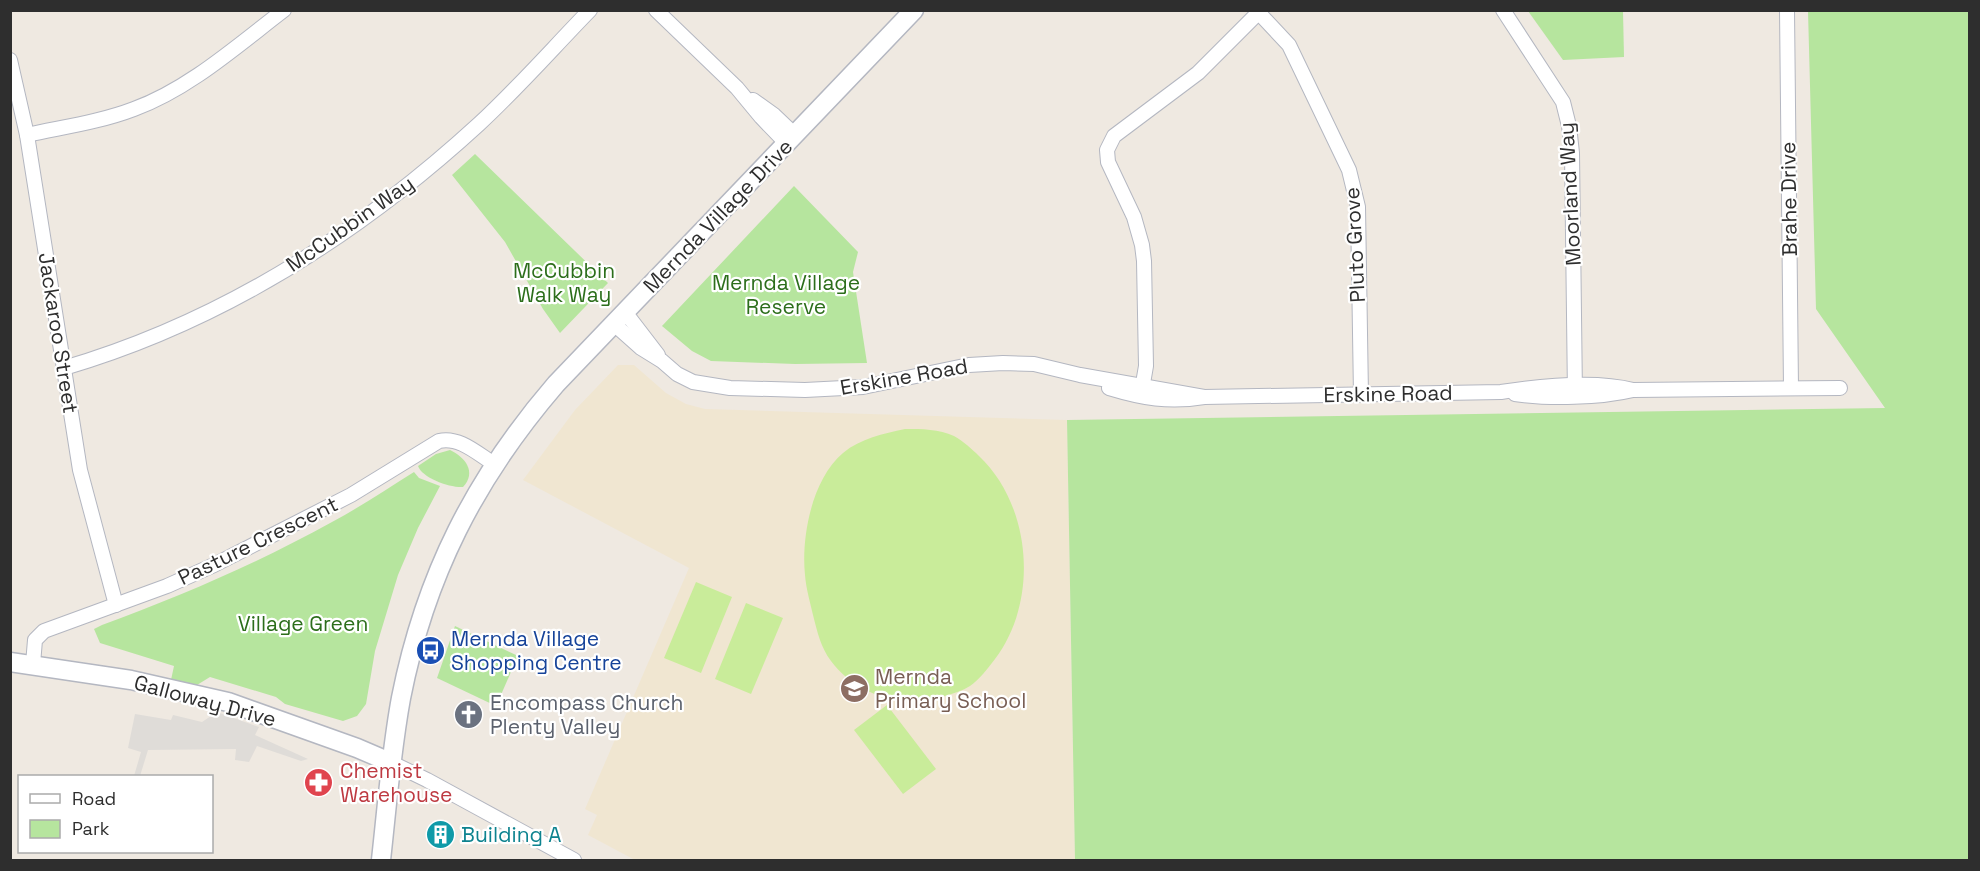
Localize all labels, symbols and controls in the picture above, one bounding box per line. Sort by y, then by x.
street label: Moorland Way [1552,122,1587,266]
street label: Mernda Village Drive [637,133,798,298]
street label: Brahe Drive [1774,142,1803,257]
street label: McCubbin Way [280,169,419,278]
street label: Pluto Grove [1338,187,1371,303]
street label: Jackaroo Street [32,251,85,415]
park label: McCubbin Walk Way [513,257,615,308]
park label: Mernda Village Reserve [712,269,860,320]
street label: Erskine Road [838,352,970,401]
street label: Erskine Road [1323,379,1453,408]
street label: Pasture Crescent [173,490,342,591]
park label: Village Green [238,610,368,637]
place label: Mernda Village Shopping Centre [451,625,622,676]
bus stop icon: Mernda Village Shopping Centre [414,635,446,667]
place label: Mernda Primary School [875,663,1026,714]
street label: Galloway Drive [131,669,279,732]
school or university icon: Mernda Primary School [838,673,870,705]
place label: Encompass Church Plenty Valley [490,689,683,740]
church icon: Encompass Church Plenty Valley [453,699,485,731]
place label: Chemist Warehouse [340,757,452,808]
pharmacy icon: Chemist Warehouse [303,767,335,799]
legend [18,775,213,853]
text: Road [72,787,116,810]
text: Park [72,817,110,840]
building icon: Building A [424,819,456,851]
place label: Building A [461,821,561,848]

